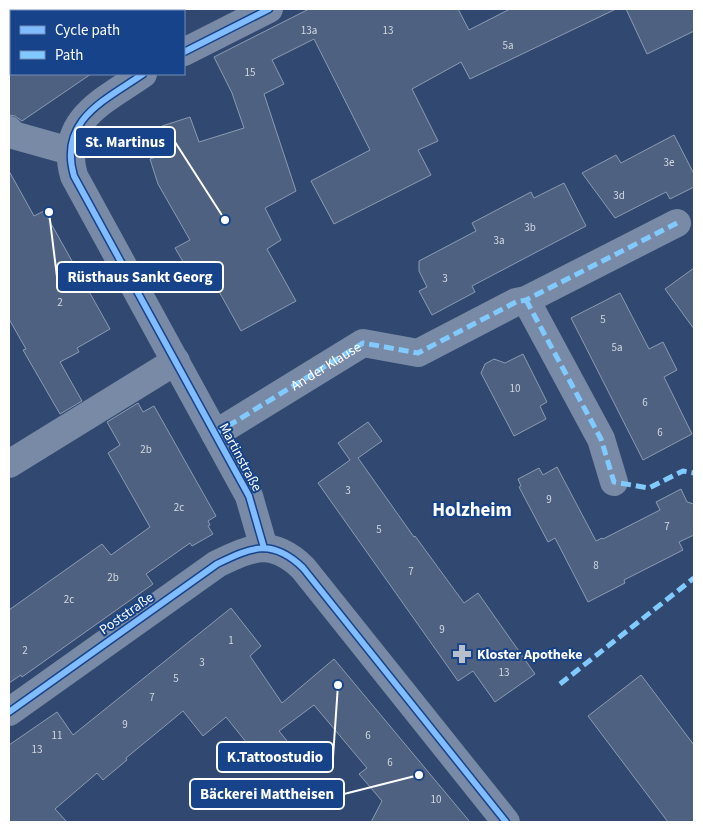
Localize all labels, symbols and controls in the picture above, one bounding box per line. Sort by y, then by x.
legend [10,10,185,75]
text: Cycle path [55,20,120,41]
house number: 13a [301,23,317,38]
house number: 13 [383,23,393,38]
house number: 5a [502,38,514,53]
text: Path [55,45,83,66]
house number: 15 [245,65,255,80]
callout: St. Martinus [75,127,175,157]
text: St. Martinus [85,132,165,153]
house number: 3e [664,155,675,170]
house number: 3d [613,188,625,203]
house number: 3b [524,220,536,235]
house number: 3a [493,233,505,248]
callout: Rüsthaus Sankt Georg [57,262,223,292]
text: Rüsthaus Sankt Georg [67,267,213,288]
house number: 3 [442,271,448,286]
house number: 2 [57,295,63,310]
house number: 5 [600,312,606,327]
street label: An der Klause [287,337,365,396]
house number: 5a [611,340,623,355]
house number: 10 [510,381,520,396]
house number: 6 [642,395,648,410]
street label: Martinstraße [214,420,267,495]
house number: 6 [657,425,663,440]
house number: 2b [140,442,152,457]
house number: 3 [345,483,351,498]
house number: 9 [546,492,552,507]
district label: Holzheim [432,497,512,524]
house number: 2c [174,500,184,515]
house number: 7 [664,519,670,534]
house number: 5 [376,522,382,537]
house number: 8 [593,558,599,573]
house number: 7 [408,564,414,579]
house number: 2b [107,570,119,585]
street label: Poststraße [95,588,158,640]
house number: 2c [64,592,74,607]
house number: 9 [439,622,445,637]
house number: 1 [228,633,234,648]
house number: 2 [22,643,28,658]
pharmacy icon: Kloster Apotheke [451,643,473,665]
place label: Kloster Apotheke [477,645,583,665]
house number: 3 [199,655,205,670]
house number: 13 [499,665,509,680]
house number: 5 [173,671,179,686]
house number: 7 [149,690,155,705]
house number: 9 [122,717,128,732]
house number: 11 [52,728,62,743]
house number: 6 [365,728,371,743]
house number: 13 [32,742,42,757]
callout: K.Tattoostudio [217,742,333,772]
text: K.Tattoostudio [227,747,323,768]
house number: 6 [387,755,393,770]
callout: Bäckerei Mattheisen [190,779,344,809]
text: Bäckerei Mattheisen [200,784,334,805]
house number: 10 [431,792,441,807]

